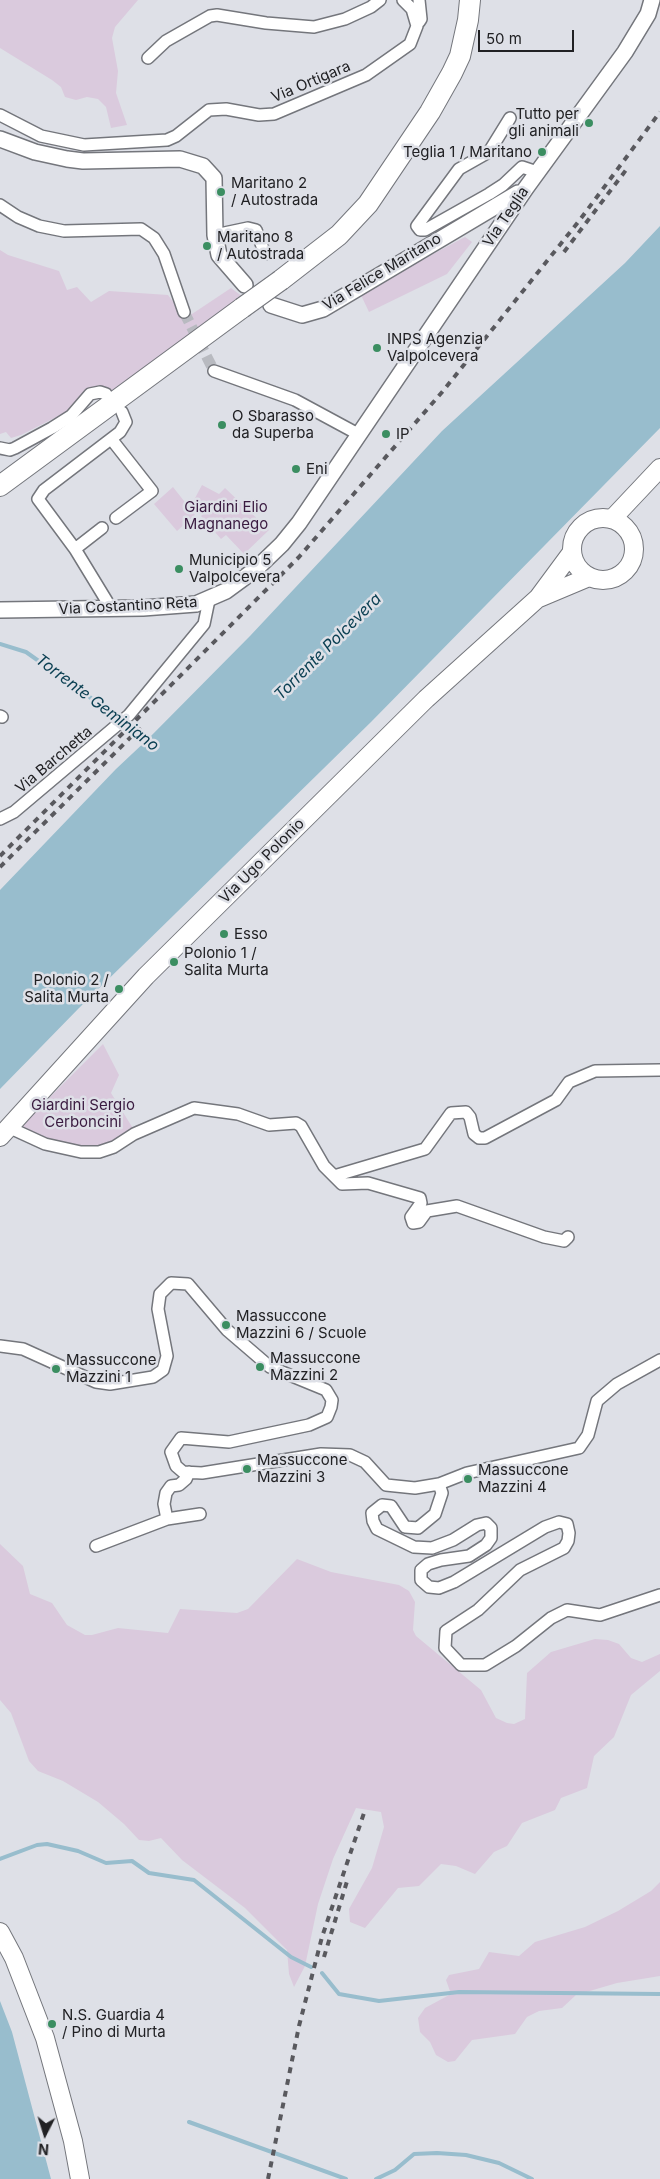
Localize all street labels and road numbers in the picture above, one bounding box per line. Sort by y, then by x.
street label: Via Ortigara [269,57,353,107]
street label: Via Teglia [479,183,533,251]
street label: Via Felice Maritano [319,229,445,315]
street label: Via Costantino Reta [58,593,198,619]
street label: Via Barchetta [12,723,96,797]
street label: Via Ugo Polonio [216,815,308,907]

